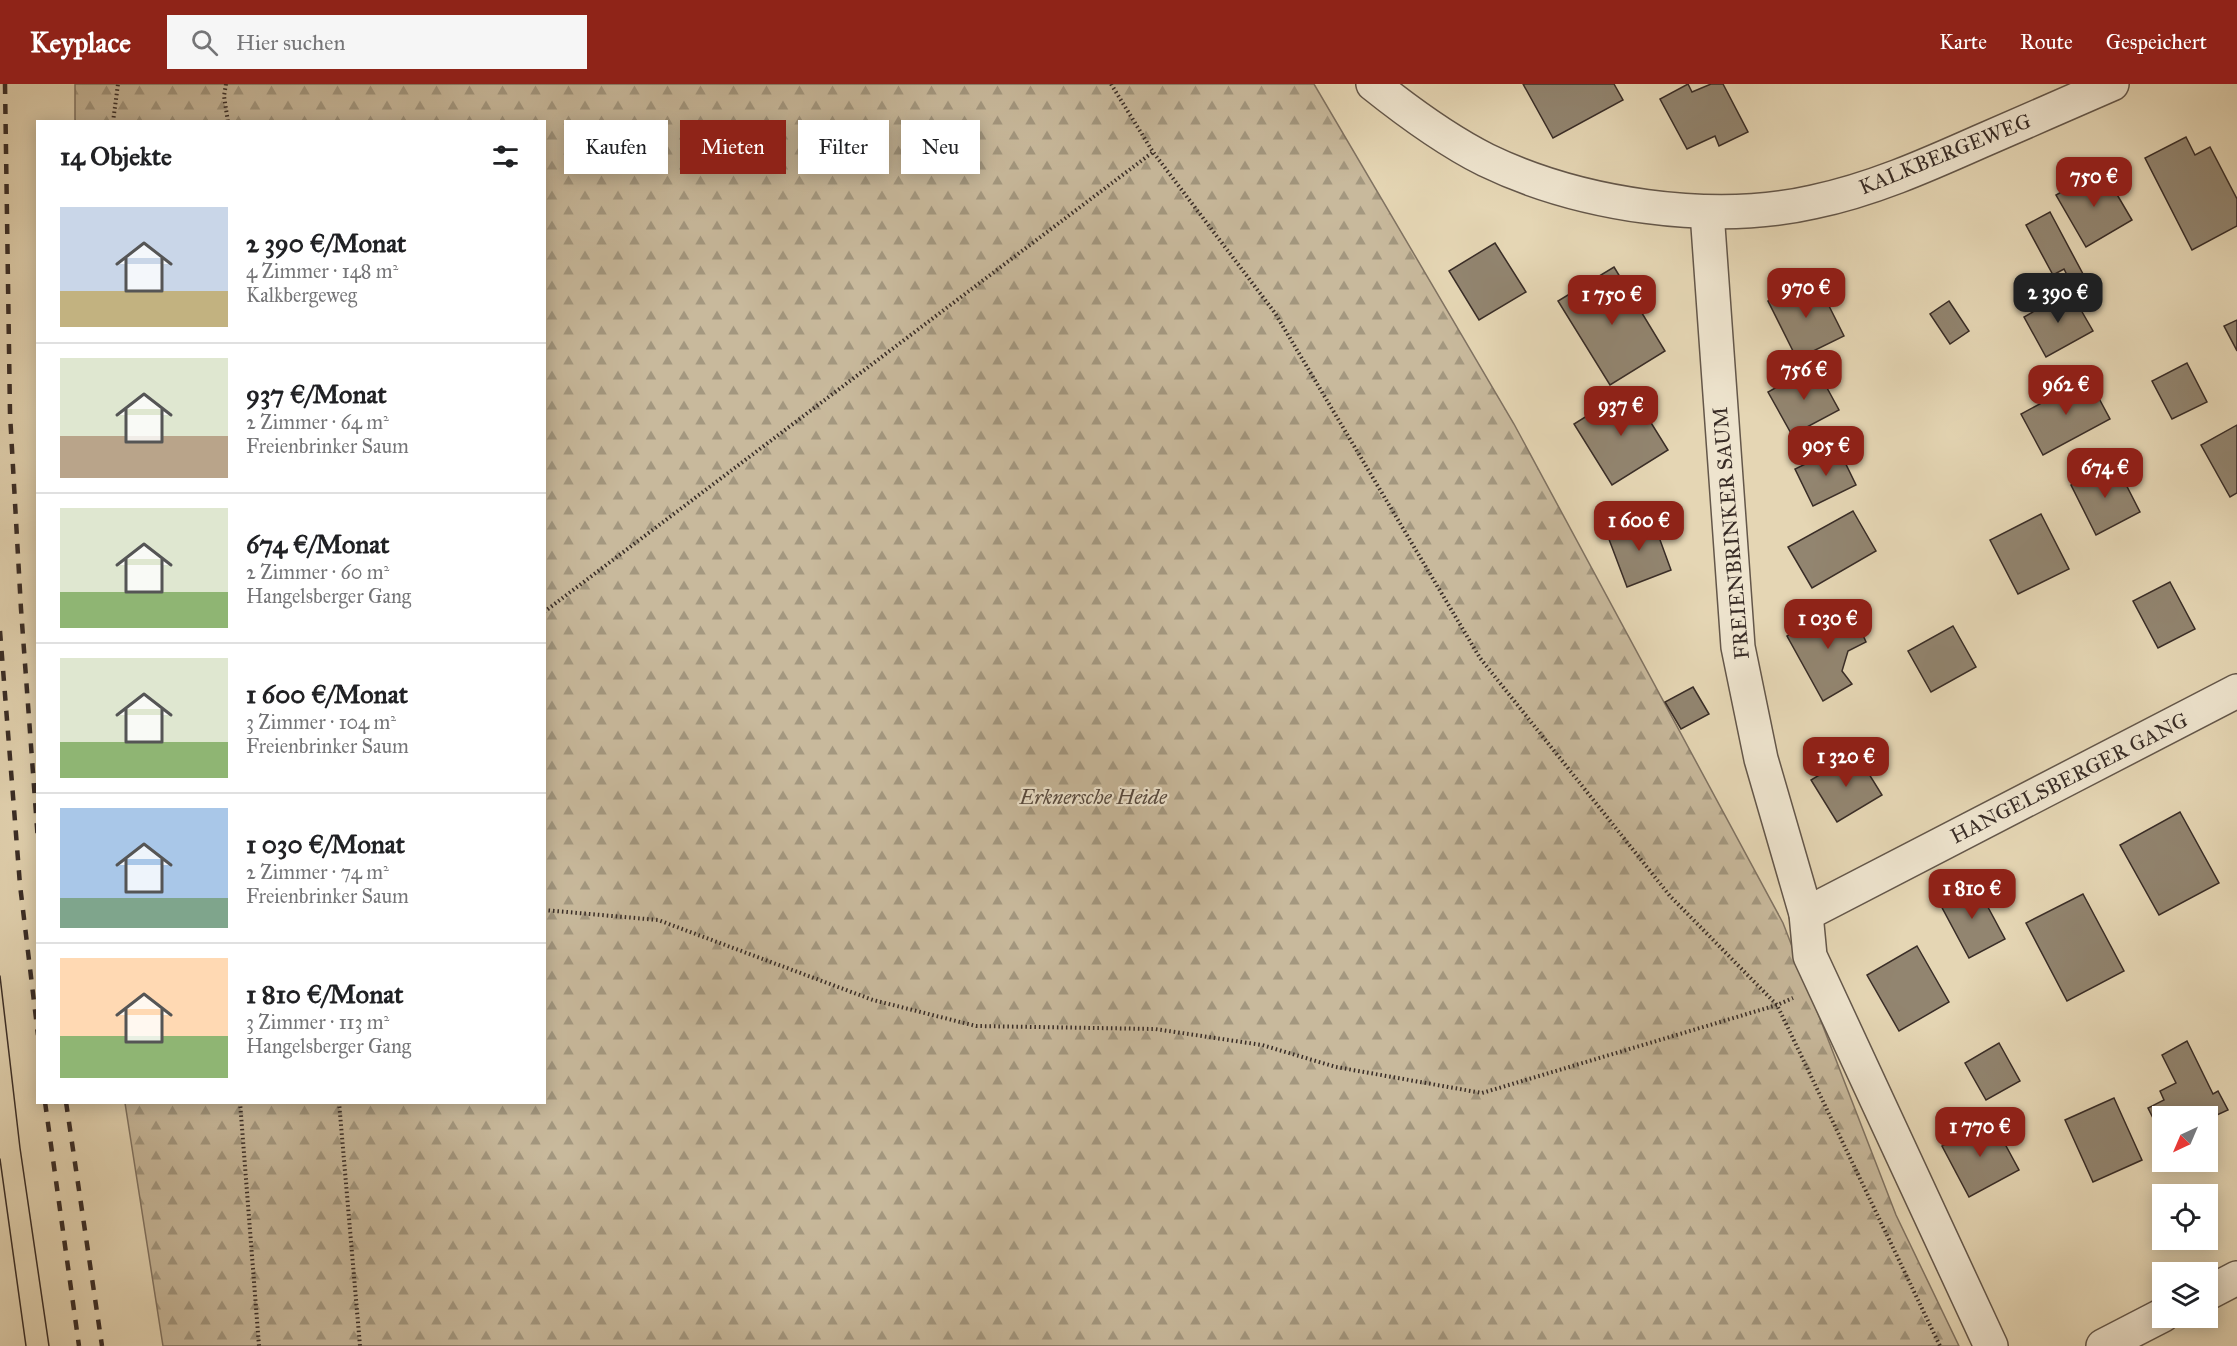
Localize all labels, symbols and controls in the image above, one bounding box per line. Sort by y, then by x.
search box [167,15,587,69]
text: Keyplace [30,25,131,60]
icon: search [188,26,221,59]
text: Hier suchen [236,29,345,56]
text: Karte [1939,29,1987,55]
text: Route [2020,29,2073,55]
text: Gespeichert [2106,29,2207,55]
street label: KALKBERGEWEG [1855,108,2035,200]
chip: Kaufen [564,120,668,174]
chip: Mieten [680,120,786,174]
chip: Filter [798,120,889,174]
chip: Neu [901,120,980,174]
text: 14 Objekte [60,140,172,172]
icon: filters [489,140,522,173]
pin: 750 € [2052,157,2136,208]
text: 750 € [2070,164,2118,188]
text: 2 390 €/Monat [246,227,406,259]
icon: home [108,231,180,303]
text: 4 Zimmer · 148 m² [246,259,398,283]
pin: 970 € [1764,268,1848,319]
pin: 2 390 € [2003,273,2113,324]
pin: 1 750 € [1557,275,1667,326]
text: 970 € [1781,275,1831,299]
text: 2 390 € [2028,280,2089,304]
text: 1 750 € [1582,282,1642,306]
text: Kalkbergeweg [246,283,357,307]
pin: 756 € [1762,350,1846,401]
text: 756 € [1781,357,1827,381]
pin: 962 € [2024,365,2108,416]
text: 962 € [2042,372,2090,396]
text: 937 €/Monat [246,378,387,410]
icon: home [108,382,180,454]
pin: 937 € [1579,386,1663,437]
text: 937 € [1598,393,1644,417]
street label: FREIENBRINKER SAUM [1707,406,1755,660]
text: 2 Zimmer · 64 m² [246,410,389,434]
pin: 905 € [1784,426,1868,477]
text: 905 € [1802,433,1850,457]
text: Freienbrinker Saum [246,434,409,458]
pin: 674 € [2063,448,2147,499]
text: 674 € [2081,455,2129,479]
pin: 1 600 € [1584,501,1694,552]
text: 1 600 € [1608,508,1670,532]
text: 674 €/Monat [246,528,389,560]
icon: home [108,532,180,604]
text: 2 Zimmer · 60 m² [246,560,389,584]
text: Hangelsberger Gang [246,584,411,608]
pin: 1 030 € [1773,599,1883,650]
text: 1 030 € [1798,606,1858,630]
text: 1 600 €/Monat [246,678,408,710]
icon: home [108,682,180,754]
street label: HANGELSBERGER GANG [1946,707,2192,849]
text: 3 Zimmer · 104 m² [246,710,396,734]
text: Freienbrinker Saum [246,734,409,758]
pin: 1 320 € [1791,737,1901,788]
text: 1 320 € [1817,744,1875,768]
park label: Erknersche Heide [1018,784,1168,810]
text: 1 030 €/Monat [246,828,405,860]
icon: home [108,832,180,904]
text: 2 Zimmer · 74 m² [246,860,389,884]
pin: 1 810 € [1917,869,2027,920]
text: 1 810 € [1943,876,2001,900]
text: Freienbrinker Saum [246,884,409,908]
text: 1 810 €/Monat [246,978,403,1010]
icon: home [108,982,180,1054]
text: 3 Zimmer · 113 m² [246,1010,389,1034]
text: Hangelsberger Gang [246,1034,411,1058]
north arrow [2152,1106,2218,1172]
map controls [2152,1106,2218,1328]
pin: 1 770 € [1925,1107,2035,1158]
text: 1 770 € [1949,1114,2011,1138]
button: locate [2152,1184,2218,1250]
button: layers [2152,1262,2218,1328]

